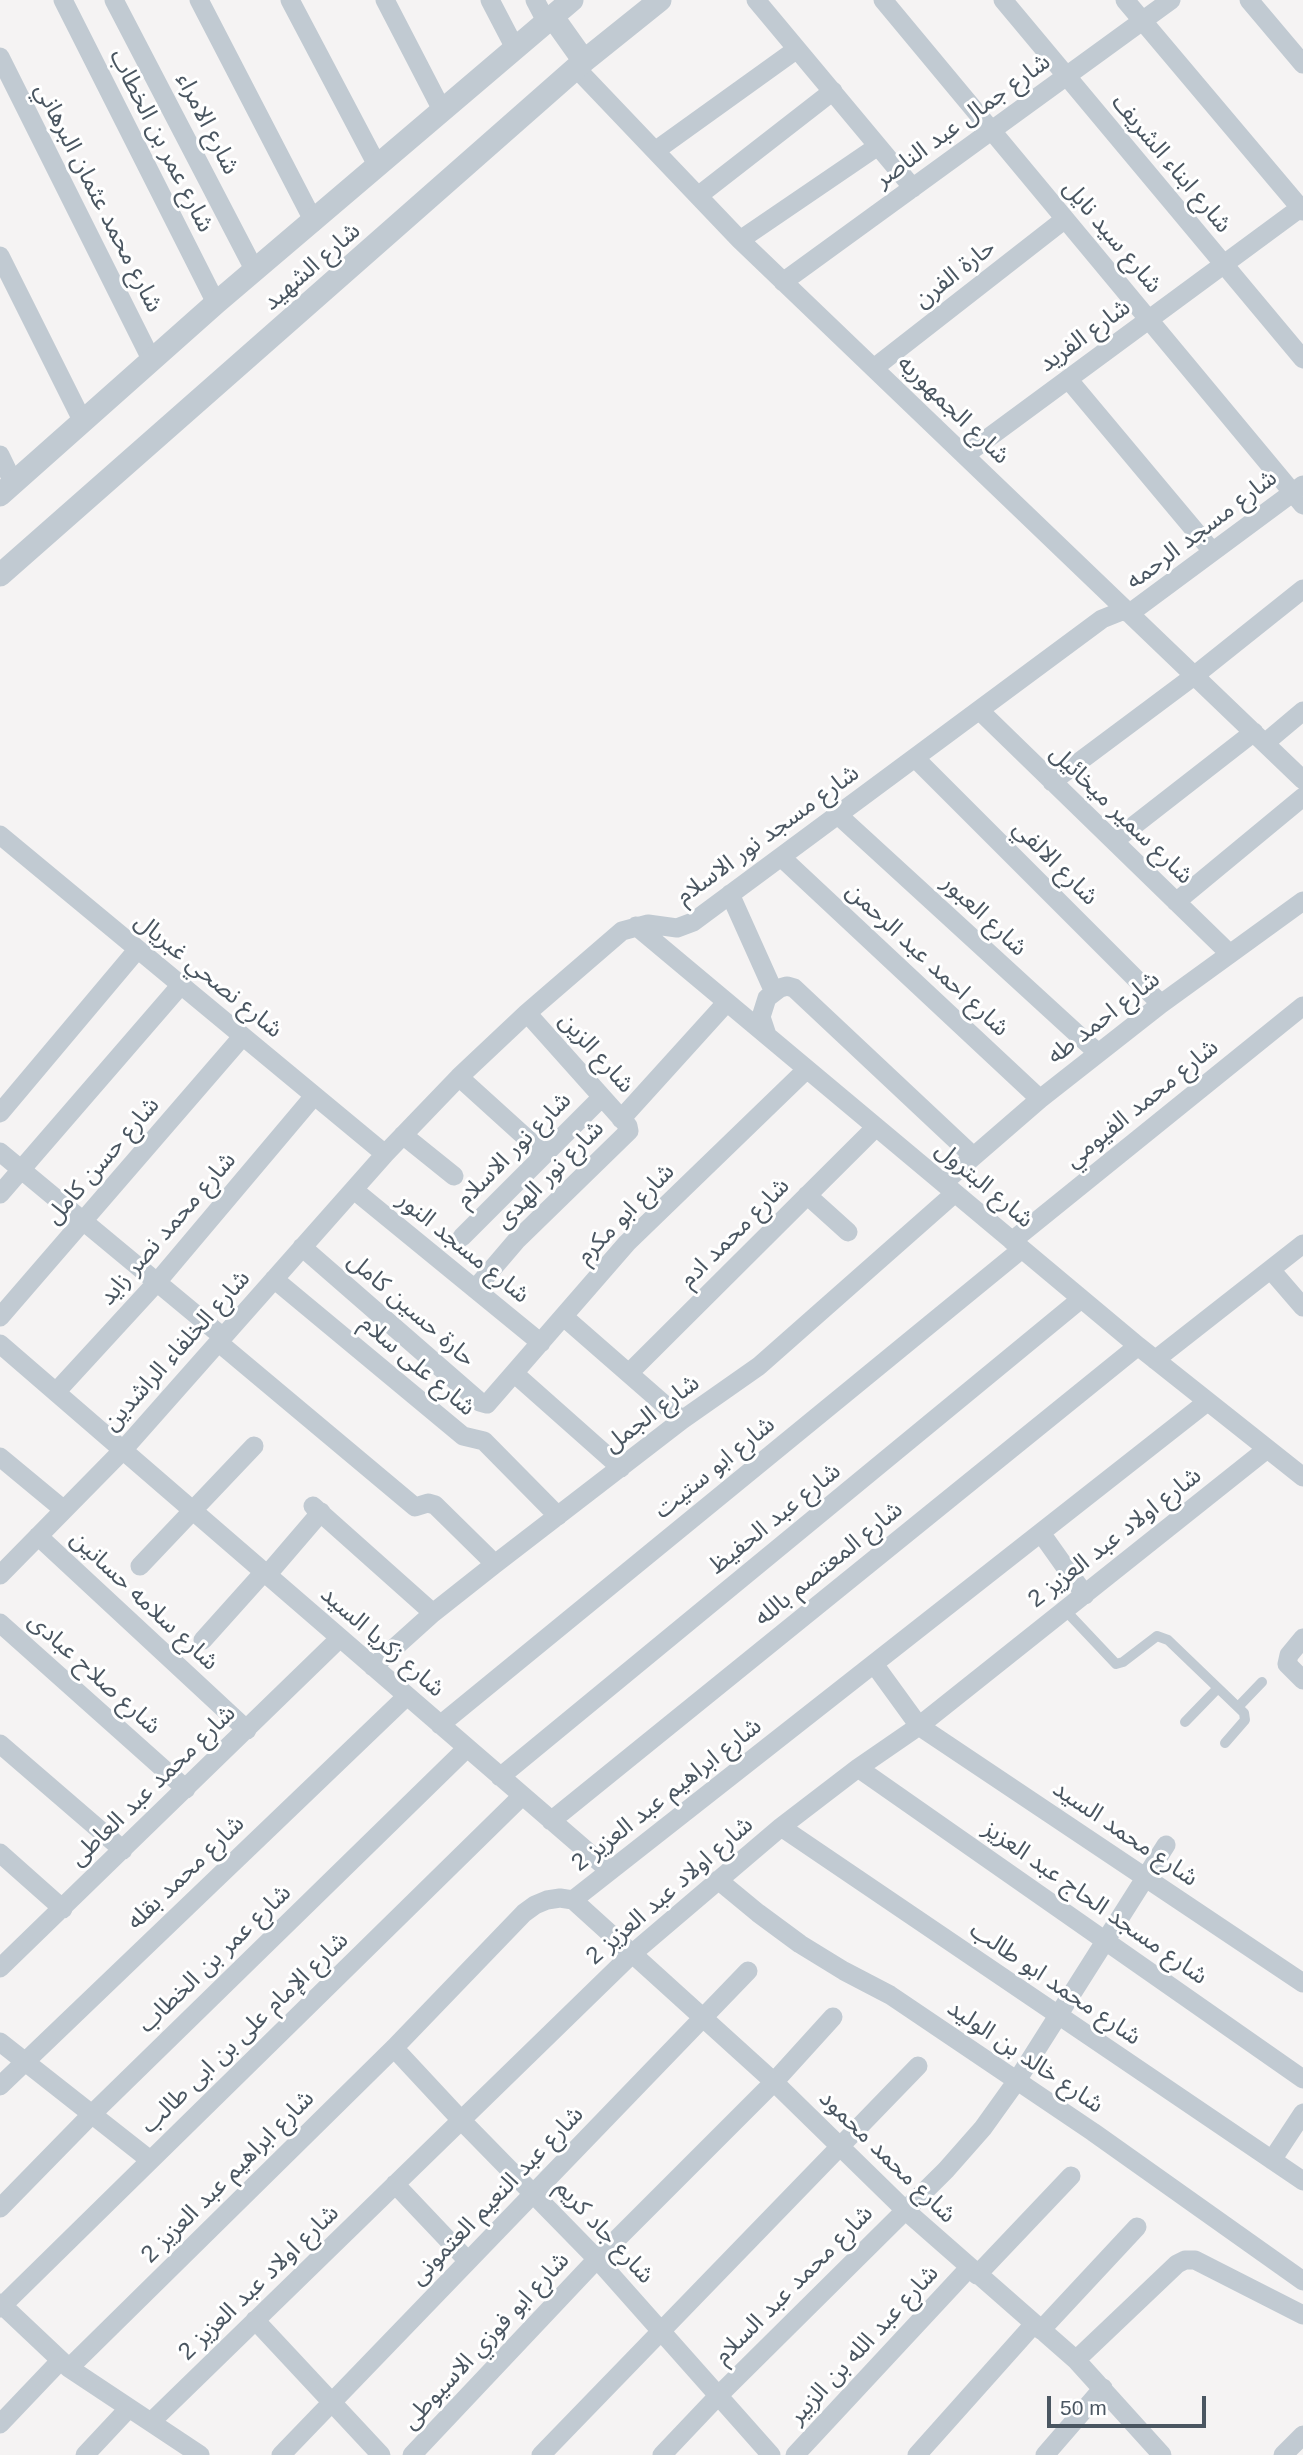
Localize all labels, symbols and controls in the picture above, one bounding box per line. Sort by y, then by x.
street label: شارع عمر بن الخطاب [102,45,220,237]
street label: شارع جمال عبد الناصر [870,48,1056,194]
street label: شارع الامراء [169,68,245,180]
street label: شارع محمد عثمان البرهاني [28,79,168,317]
street label: شارع ابناء الشريف [1105,89,1237,239]
street label: شارع سيد نايل [1056,175,1168,299]
street label: شارع الشهيد [257,217,367,317]
street label: حارة الفرن [909,233,1001,315]
street label: شارع الفريد [1034,293,1136,379]
street label: شارع الجمهوريه [891,349,1015,471]
street label: شارع مسجد الرحمه [1121,464,1283,596]
street label: شارع سمير ميخائيل [1043,739,1199,891]
street label: شارع مسجد نور الاسلام [671,759,865,911]
street label: شارع الالفي [1006,814,1104,912]
street label: شارع العبور [935,869,1033,963]
street label: شارع احمد عبد الرحمن [840,877,1014,1043]
street label: شارع نصحي غبريال [128,907,288,1045]
street label: شارع احمد طه [1042,965,1166,1071]
street label: شارع الزين [552,1007,640,1099]
street label: شارع محمد الفيومي [1059,1033,1225,1175]
street label: شارع نور الاسلام [450,1086,578,1214]
street label: شارع حسن كامل [40,1091,166,1231]
street label: شارع نور الهدى [490,1115,610,1235]
street label: شارع البترول [929,1136,1039,1234]
street label: شارع محمد نصر زايد [94,1146,242,1312]
street label: شارع ابو مكرم [571,1158,681,1270]
street label: شارع محمد ادم [674,1172,796,1294]
street label: شارع مسجد النور [391,1186,535,1310]
street label: حارة حسين كامل [341,1247,481,1373]
street label: شارع الخلفاء الراشدين [97,1265,257,1437]
street label: شارع على سلام [353,1309,481,1423]
street label: شارع الجمل [599,1369,705,1459]
street label: شارع ابو ستيت [649,1411,781,1525]
street label: شارع عبد الحفيظ [703,1457,847,1581]
street label: شارع اولاد عبد العزيز 2 [1023,1462,1207,1614]
street label: شارع المعتصم بالله [749,1495,909,1633]
street label: شارع سلامه حسانين [64,1525,224,1677]
street label: شارع زكريا السيد [314,1580,450,1704]
street label: شارع صلاح عبادى [22,1607,166,1741]
street label: شارع محمد عبد العاطى [64,1699,242,1873]
street label: شارع ابراهيم عبد العزيز 2 [566,1712,768,1878]
street label: شارع محمد السيد [1047,1775,1203,1893]
street label: شارع محمد بقله [121,1810,251,1936]
street label: شارع اولاد عبد العزيز 2 [581,1811,759,1971]
street label: شارع مسجد الحاج عبد العزيز [977,1815,1213,1991]
street label: شارع عمر بن الخطاب [133,1879,297,2039]
street label: شارع محمد ابو طالب [964,1916,1146,2052]
street label: شارع الإمام على بن ابى طالب [135,1926,355,2140]
street label: شارع خالد بن الوليد [941,1994,1109,2120]
street label: شارع محمد محمود [813,2084,961,2230]
street label: شارع ابراهيم عبد العزيز 2 [136,2085,320,2269]
street label: شارع عبد النعيم العتمونى [404,2101,590,2291]
street label: شارع جاد كريم [548,2174,660,2290]
street label: شارع اولاد عبد العزيز 2 [173,2199,345,2367]
street label: شارع محمد عبد السلام [709,2200,879,2370]
street label: شارع ابو فوزي الاسيوطى [396,2246,576,2436]
street label: شارع عبد الله بن الزبير [783,2259,945,2431]
scale bar [1051,2382,1210,2426]
text: 50 m [1060,2396,1107,2419]

